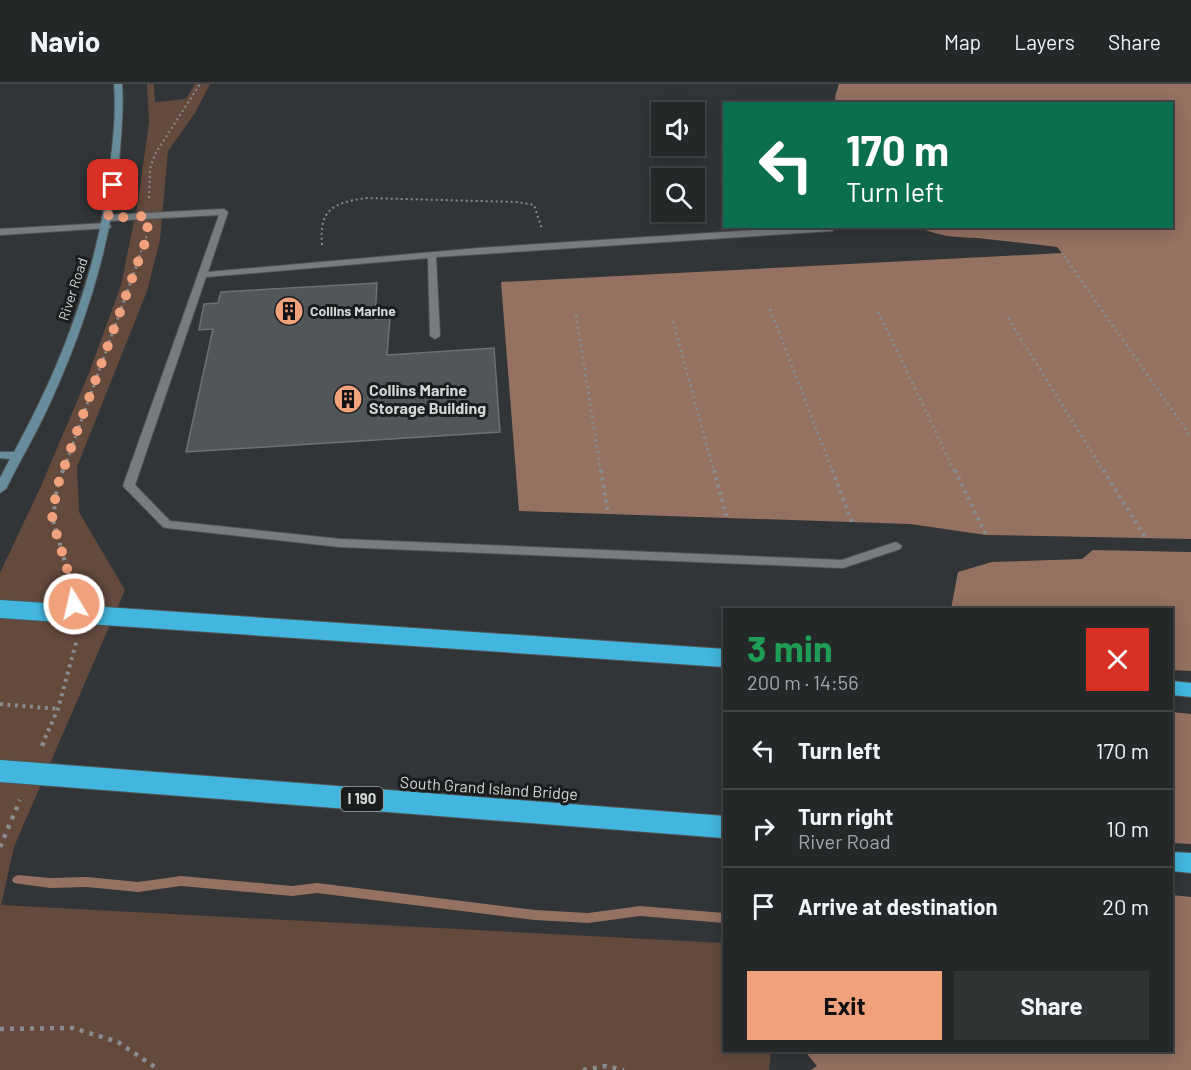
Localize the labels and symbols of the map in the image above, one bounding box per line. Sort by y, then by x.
pin [87,159,138,210]
street label: River Road [54,255,91,322]
building icon: Collins Marine [273,295,305,327]
place label: Collins Marine [310,302,396,319]
place label: Collins Marine Storage Building [369,380,486,417]
building icon: Collins Marine Storage Building [332,383,364,415]
position arrow [42,572,106,636]
street label: South Grand Island Bridge [399,772,579,803]
road number: I 190 [341,787,383,811]

